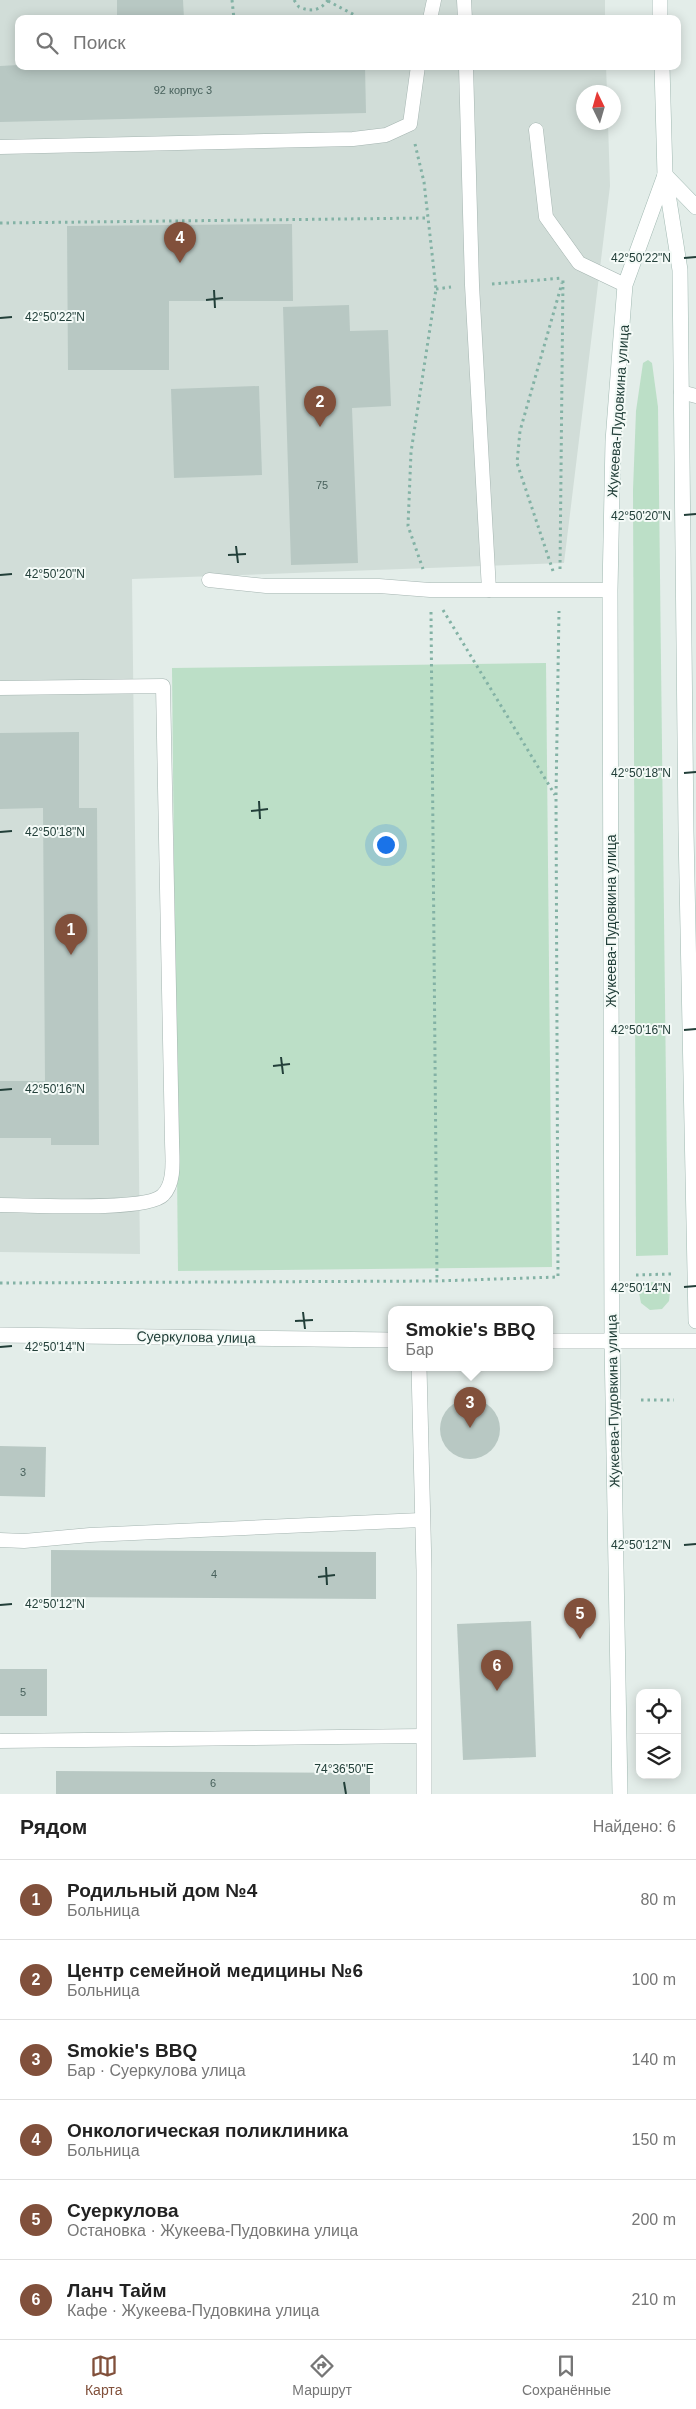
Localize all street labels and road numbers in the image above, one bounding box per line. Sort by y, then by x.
street label: Жукеева-Пудовкина улица [604,324,632,498]
street label: Жукеева-Пудовкина улица [603,834,619,1008]
street label: Жукеева-Пудовкина улица [603,1314,623,1488]
street label: Суеркулова улица [136,1328,256,1346]

